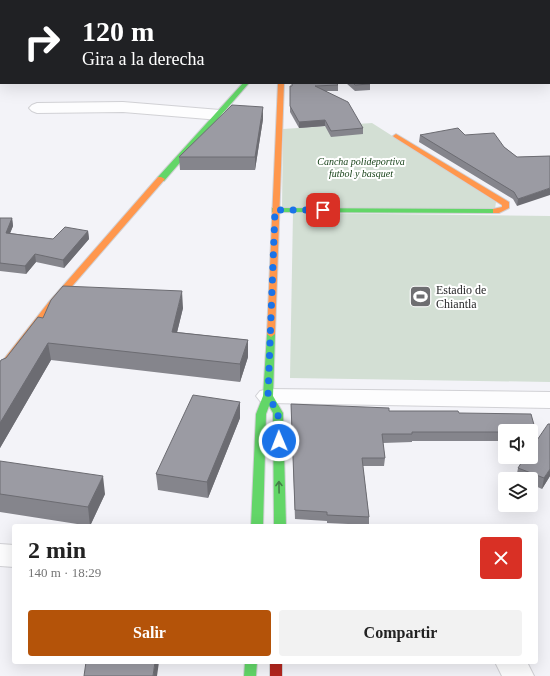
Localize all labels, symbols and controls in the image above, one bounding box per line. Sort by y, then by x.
icon: right [16,16,68,68]
text: 120 m [82,16,154,47]
text: Gira a la derecha [82,49,204,69]
park label: Cancha polideportiva futbol y basquet [317,156,405,179]
pin [306,193,340,227]
icon: arrive [312,199,334,221]
place label: Estadio de Chiantla [436,283,486,311]
sports icon: Estadio de Chiantla [408,284,434,310]
position arrow [258,420,300,462]
map controls [498,424,538,512]
button: sound [498,424,538,464]
button: layers [498,472,538,512]
one-way arrow [275,481,283,494]
text: 2 min [28,537,86,563]
button: close [480,537,522,579]
text: 140 m · 18:29 [28,565,101,580]
button: Salir [28,610,271,656]
button: Compartir [279,610,522,656]

